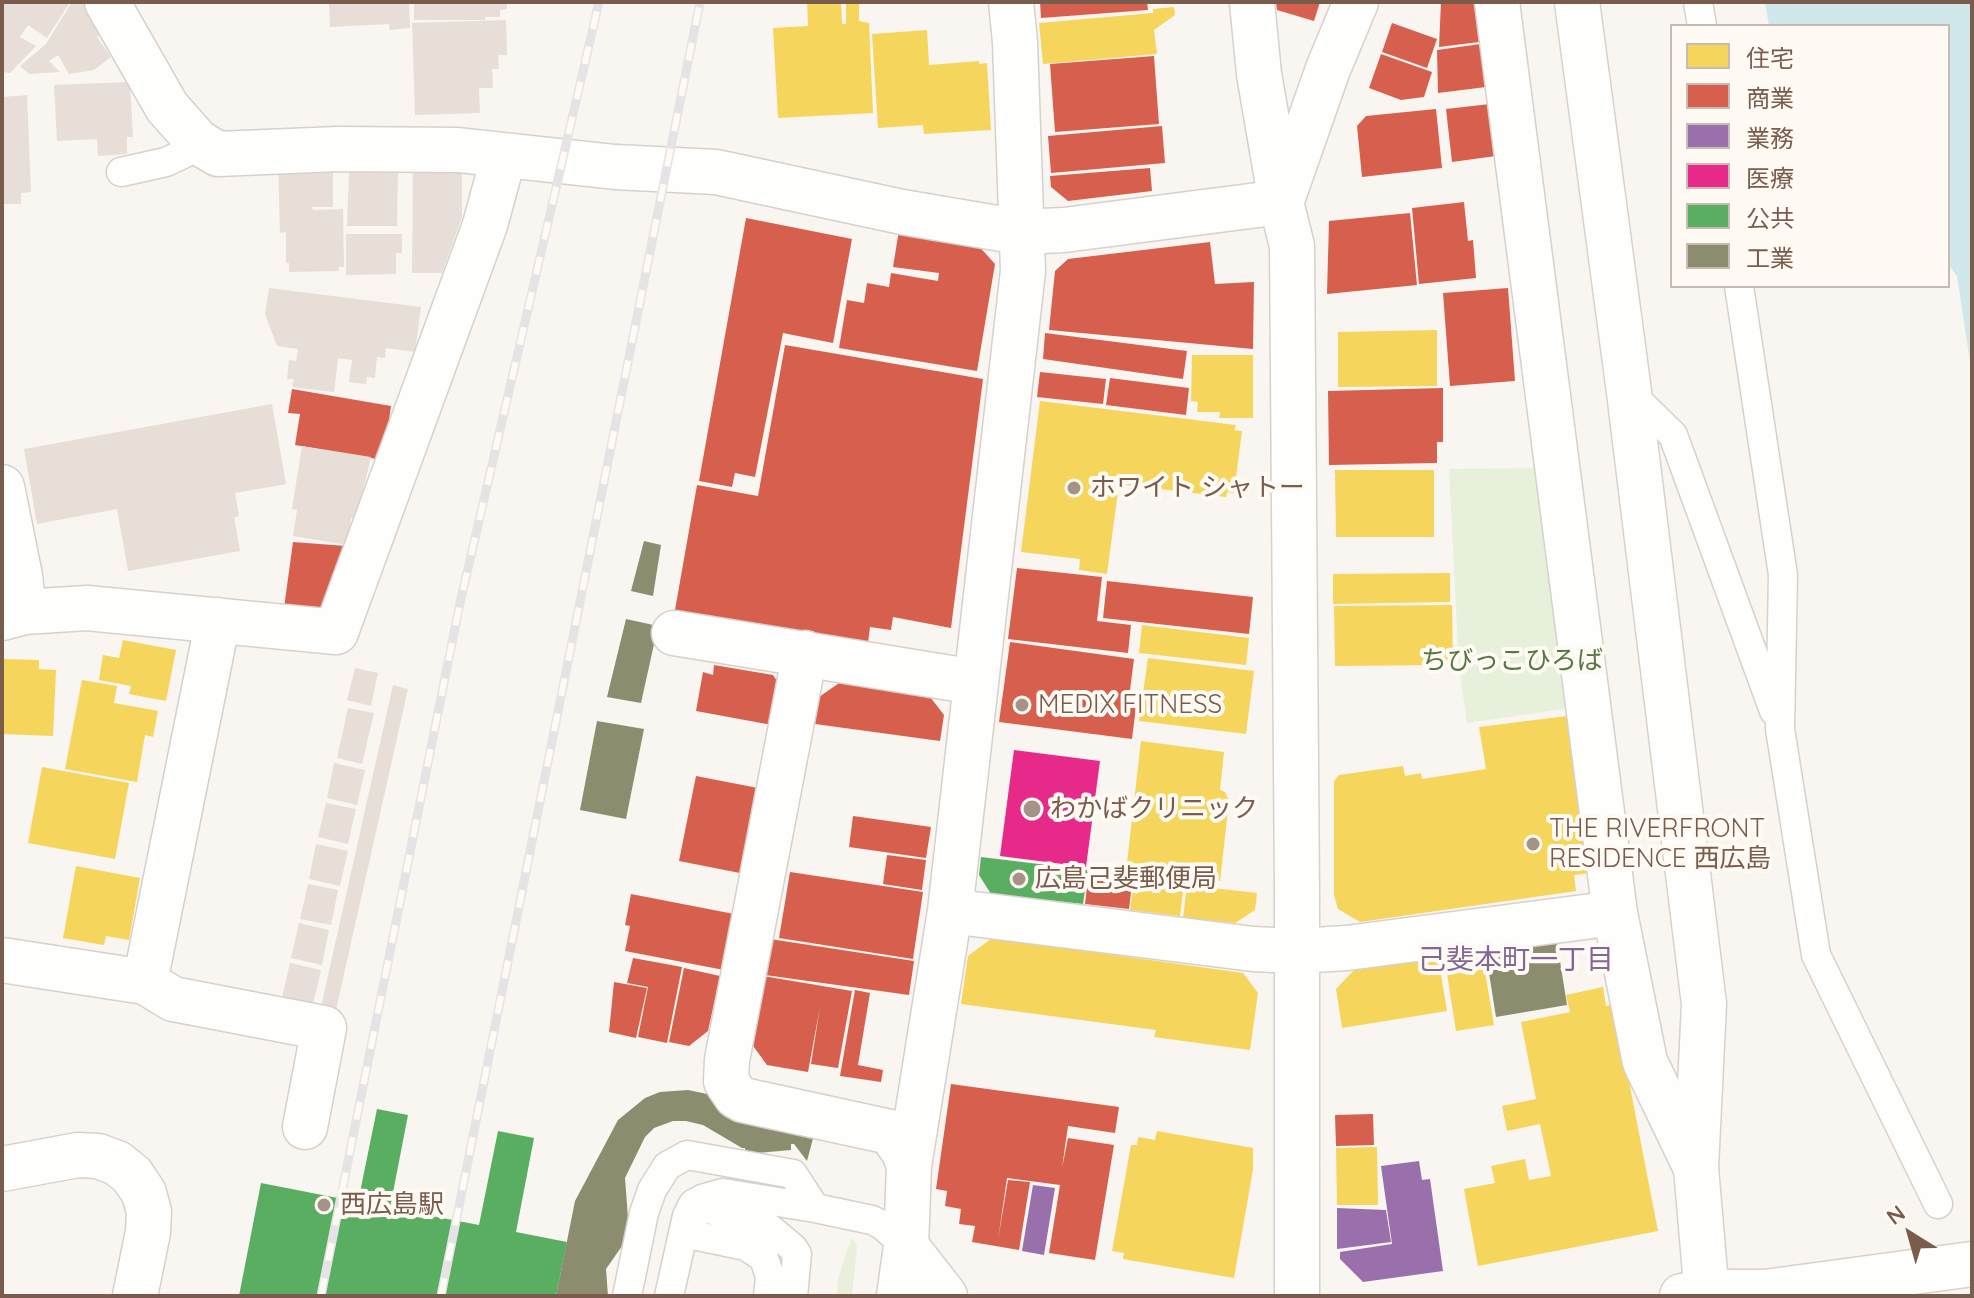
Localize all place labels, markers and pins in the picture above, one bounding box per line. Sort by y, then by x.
place label: ホワイト シャトー [1090,472,1305,504]
marker: ホワイト シャトー [1065,479,1083,497]
place label: MEDIX FITNESS [1038,689,1222,721]
marker: MEDIX FITNESS [1013,696,1031,714]
place label: わかばクリニック [1050,793,1258,825]
marker: わかばクリニック [1021,798,1043,820]
place label: THE RIVERFRONT RESIDENCE 西広島 [1549,813,1772,874]
marker: THE RIVERFRONT RESIDENCE 西広島 [1524,835,1542,853]
place label: 広島己斐郵便局 [1035,863,1217,895]
marker: 広島己斐郵便局 [1010,870,1028,888]
place label: 西広島駅 [340,1189,444,1221]
marker: 西広島駅 [315,1196,333,1214]

